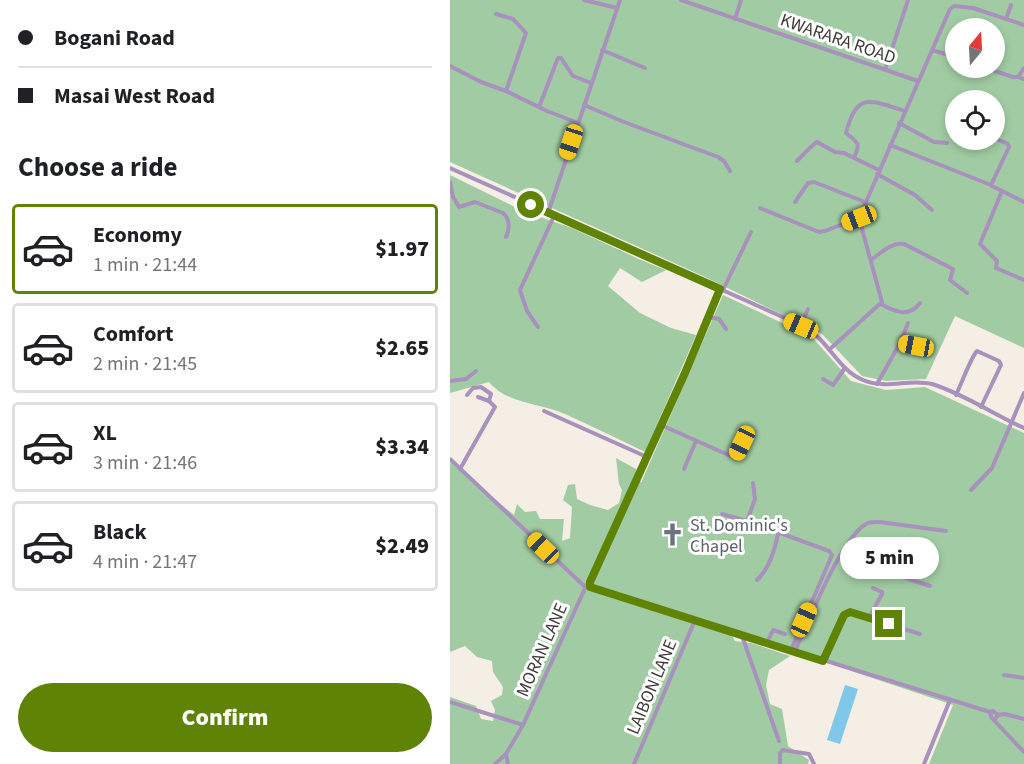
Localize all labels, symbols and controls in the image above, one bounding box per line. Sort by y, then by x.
street label: KWARARA ROAD [777,8,899,70]
north arrow [945,18,1005,78]
map controls [945,18,1005,150]
text: Bogani Road [54,22,175,54]
text: Masai West Road [54,80,215,112]
button: locate [945,90,1005,150]
car [557,122,585,162]
text: Choose a ride [18,148,178,187]
route start [517,191,544,218]
car [839,203,879,233]
text: Economy [93,219,182,251]
icon: car [21,222,75,276]
text: $1.97 [375,233,429,265]
text: 1 min · 21:44 [93,251,197,279]
car [781,311,821,341]
text: Comfort [93,318,174,350]
icon: car [21,321,75,375]
text: $2.65 [375,332,429,364]
car [897,334,935,358]
text: 2 min · 21:45 [93,350,197,378]
text: XL [93,417,117,449]
icon: car [21,420,75,474]
car [726,423,758,463]
text: $3.34 [375,431,429,463]
text: 3 min · 21:46 [93,449,197,477]
place label: St. Dominic's Chapel [690,513,788,559]
text: Black [93,516,147,548]
icon: car [21,519,75,573]
church icon: St. Dominic's Chapel [659,522,685,548]
car [524,529,562,567]
text: $2.49 [375,530,429,562]
callout: 5 min [840,537,938,579]
text: 5 min [865,544,914,572]
text: 4 min · 21:47 [93,548,197,576]
street label: MORAN LANE [510,599,574,701]
car [788,600,820,640]
route end [875,610,902,637]
street label: LAIBON LANE [621,636,683,738]
button: Confirm [18,683,432,752]

